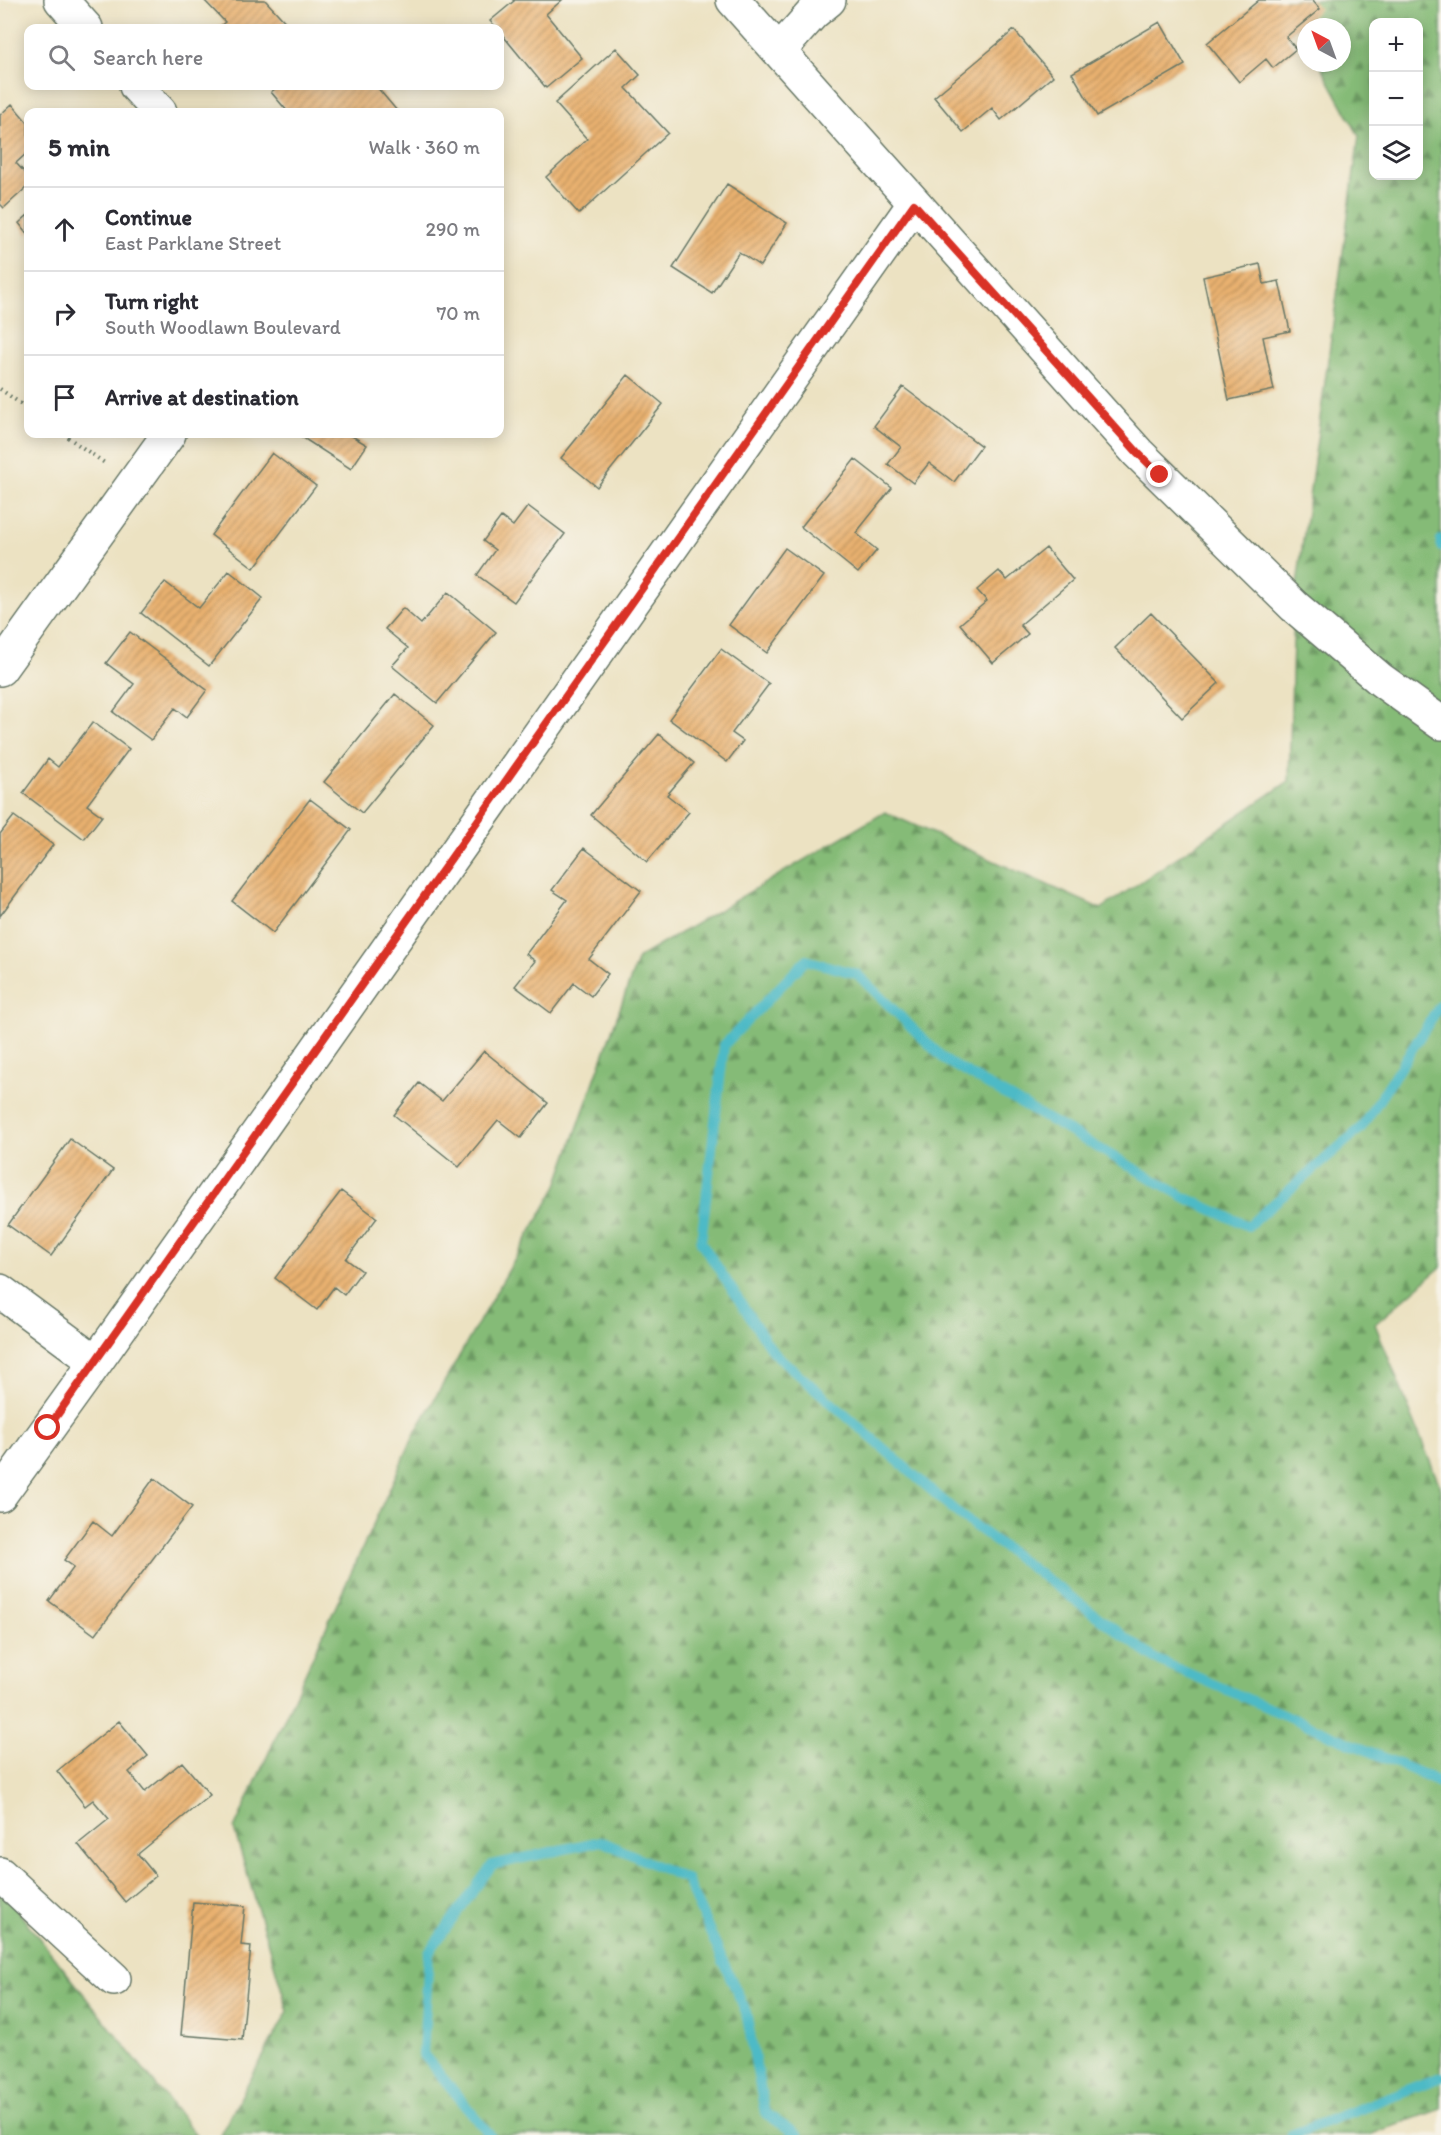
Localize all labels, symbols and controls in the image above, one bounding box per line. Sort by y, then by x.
north arrow [1297,18,1351,72]
map controls [1369,18,1423,180]
button: + [1369,18,1423,72]
search box [24,24,504,90]
icon: search [45,41,78,74]
text: Search here [93,44,203,71]
button: − [1369,72,1423,126]
button: layers [1369,126,1423,180]
text: 5 min [48,131,110,163]
text: Walk · 360 m [368,135,480,159]
text: Continue [105,204,192,231]
icon: ahead [48,213,81,246]
text: 290 m [425,217,480,241]
text: East Parklane Street [105,231,281,255]
text: Turn right [105,288,199,315]
icon: right [48,297,81,330]
text: 70 m [436,301,480,325]
text: South Woodlawn Boulevard [105,315,341,339]
icon: arrive [48,381,81,414]
text: Arrive at destination [105,384,299,411]
route end [1146,461,1172,487]
route start [34,1414,60,1440]

